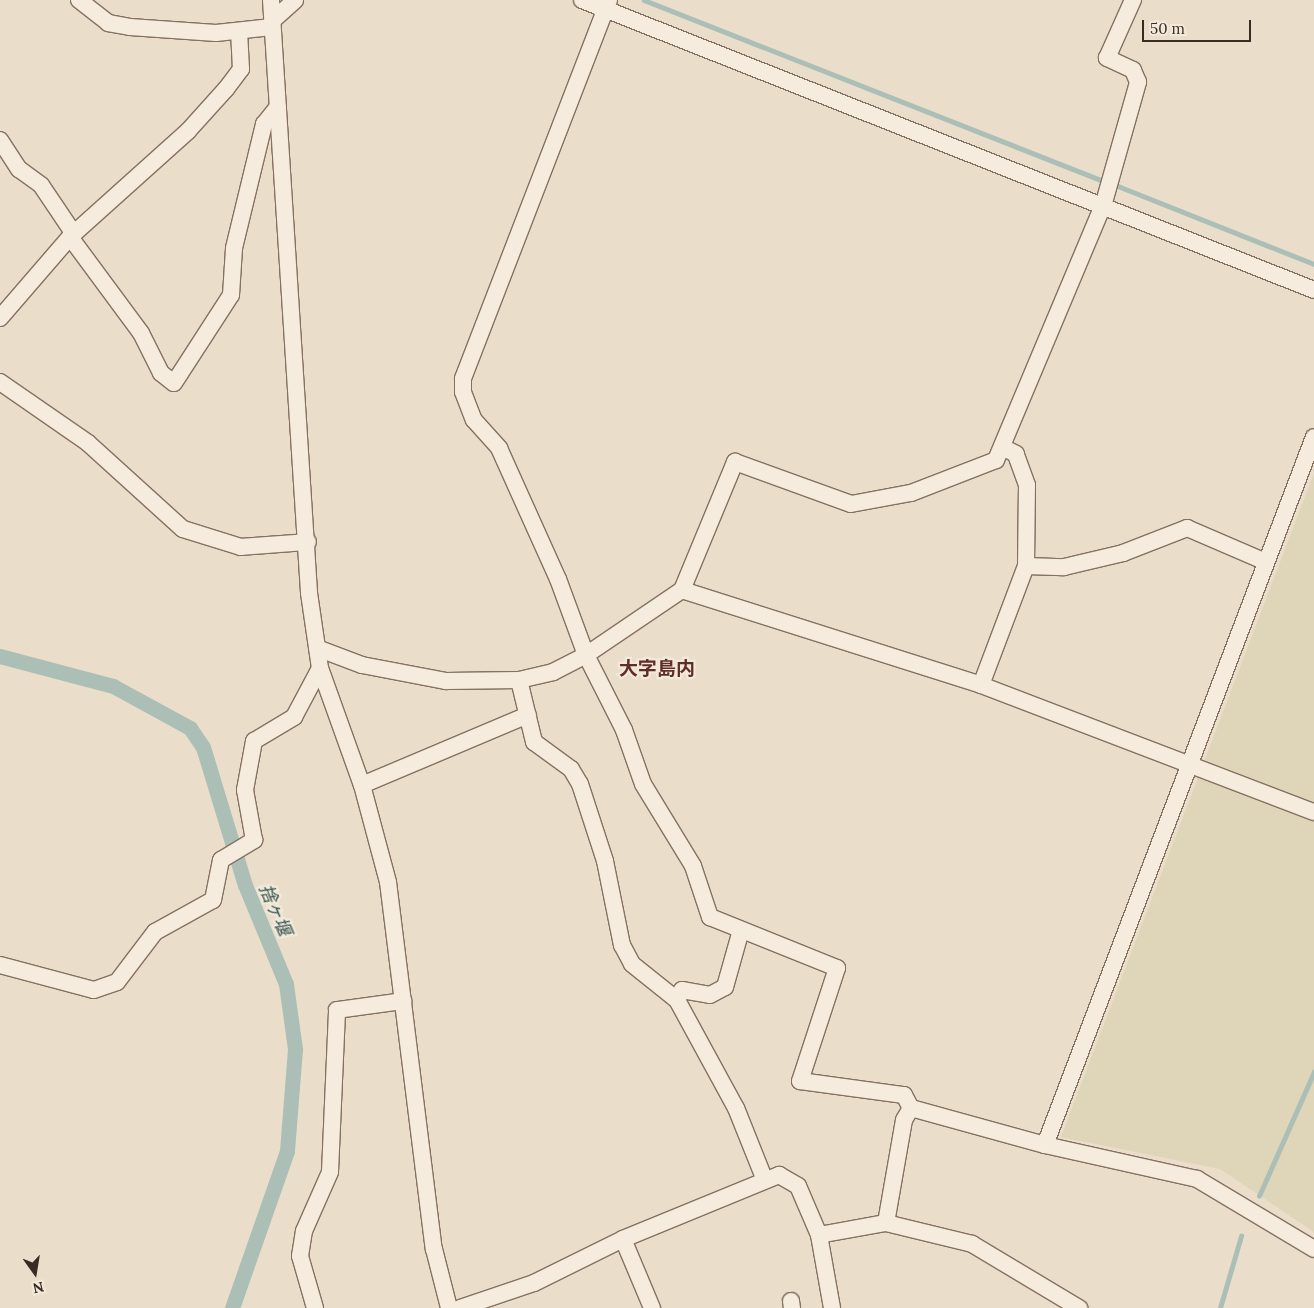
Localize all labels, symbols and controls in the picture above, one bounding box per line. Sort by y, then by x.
scale bar [1144,10,1253,42]
text: 50 m [1150,19,1185,38]
district label: 大字島内 [619,658,695,680]
water label: 捨ヶ堰 [255,881,295,939]
north arrow [10,1248,60,1298]
text: N [31,1278,46,1298]

